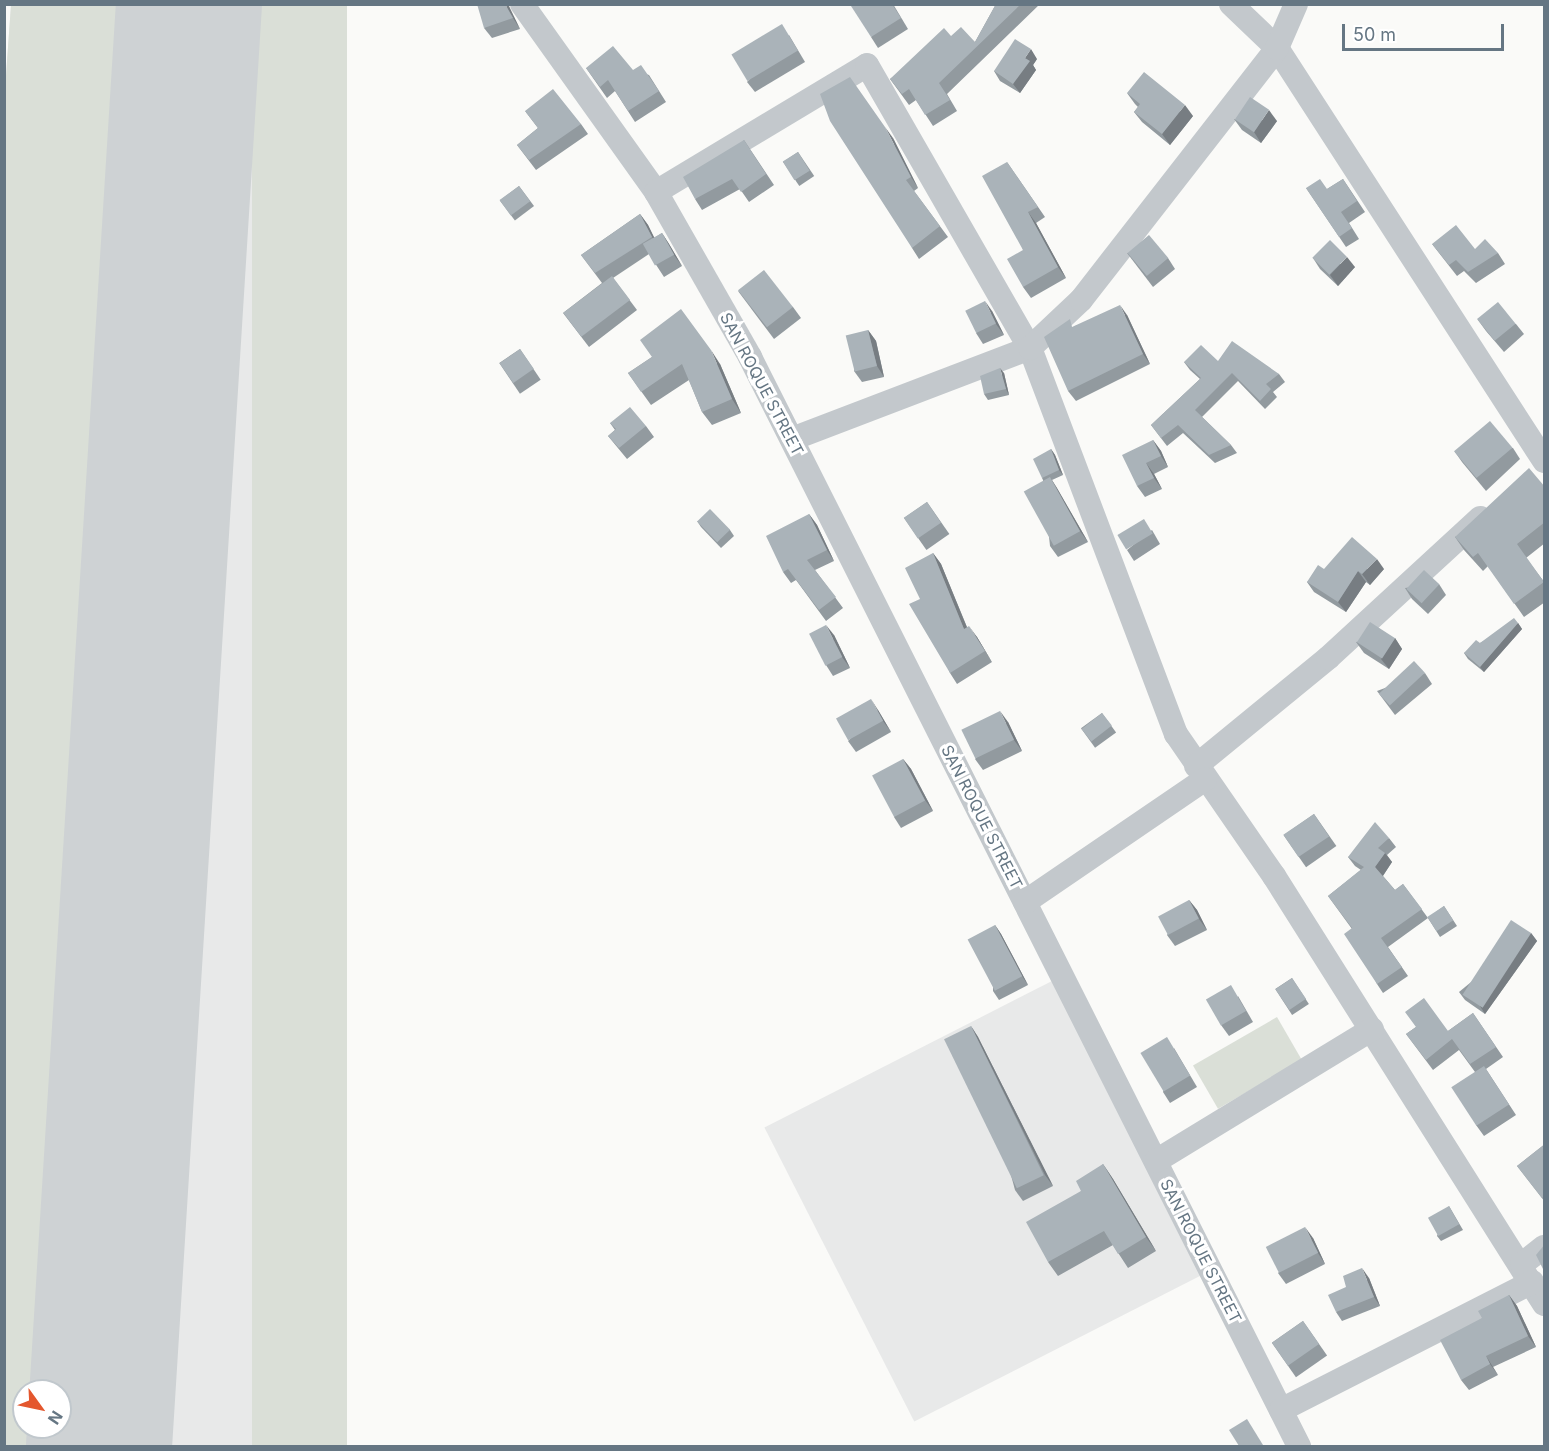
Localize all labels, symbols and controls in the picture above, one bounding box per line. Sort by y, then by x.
scale bar [1345,12,1507,50]
text: 50 m [1353,24,1396,45]
street label: SAN ROQUE STREET [716,309,808,459]
street label: SAN ROQUE STREET [937,742,1027,892]
street label: SAN ROQUE STREET [1156,1176,1246,1326]
north arrow [12,1379,72,1439]
text: N [44,1407,67,1428]

